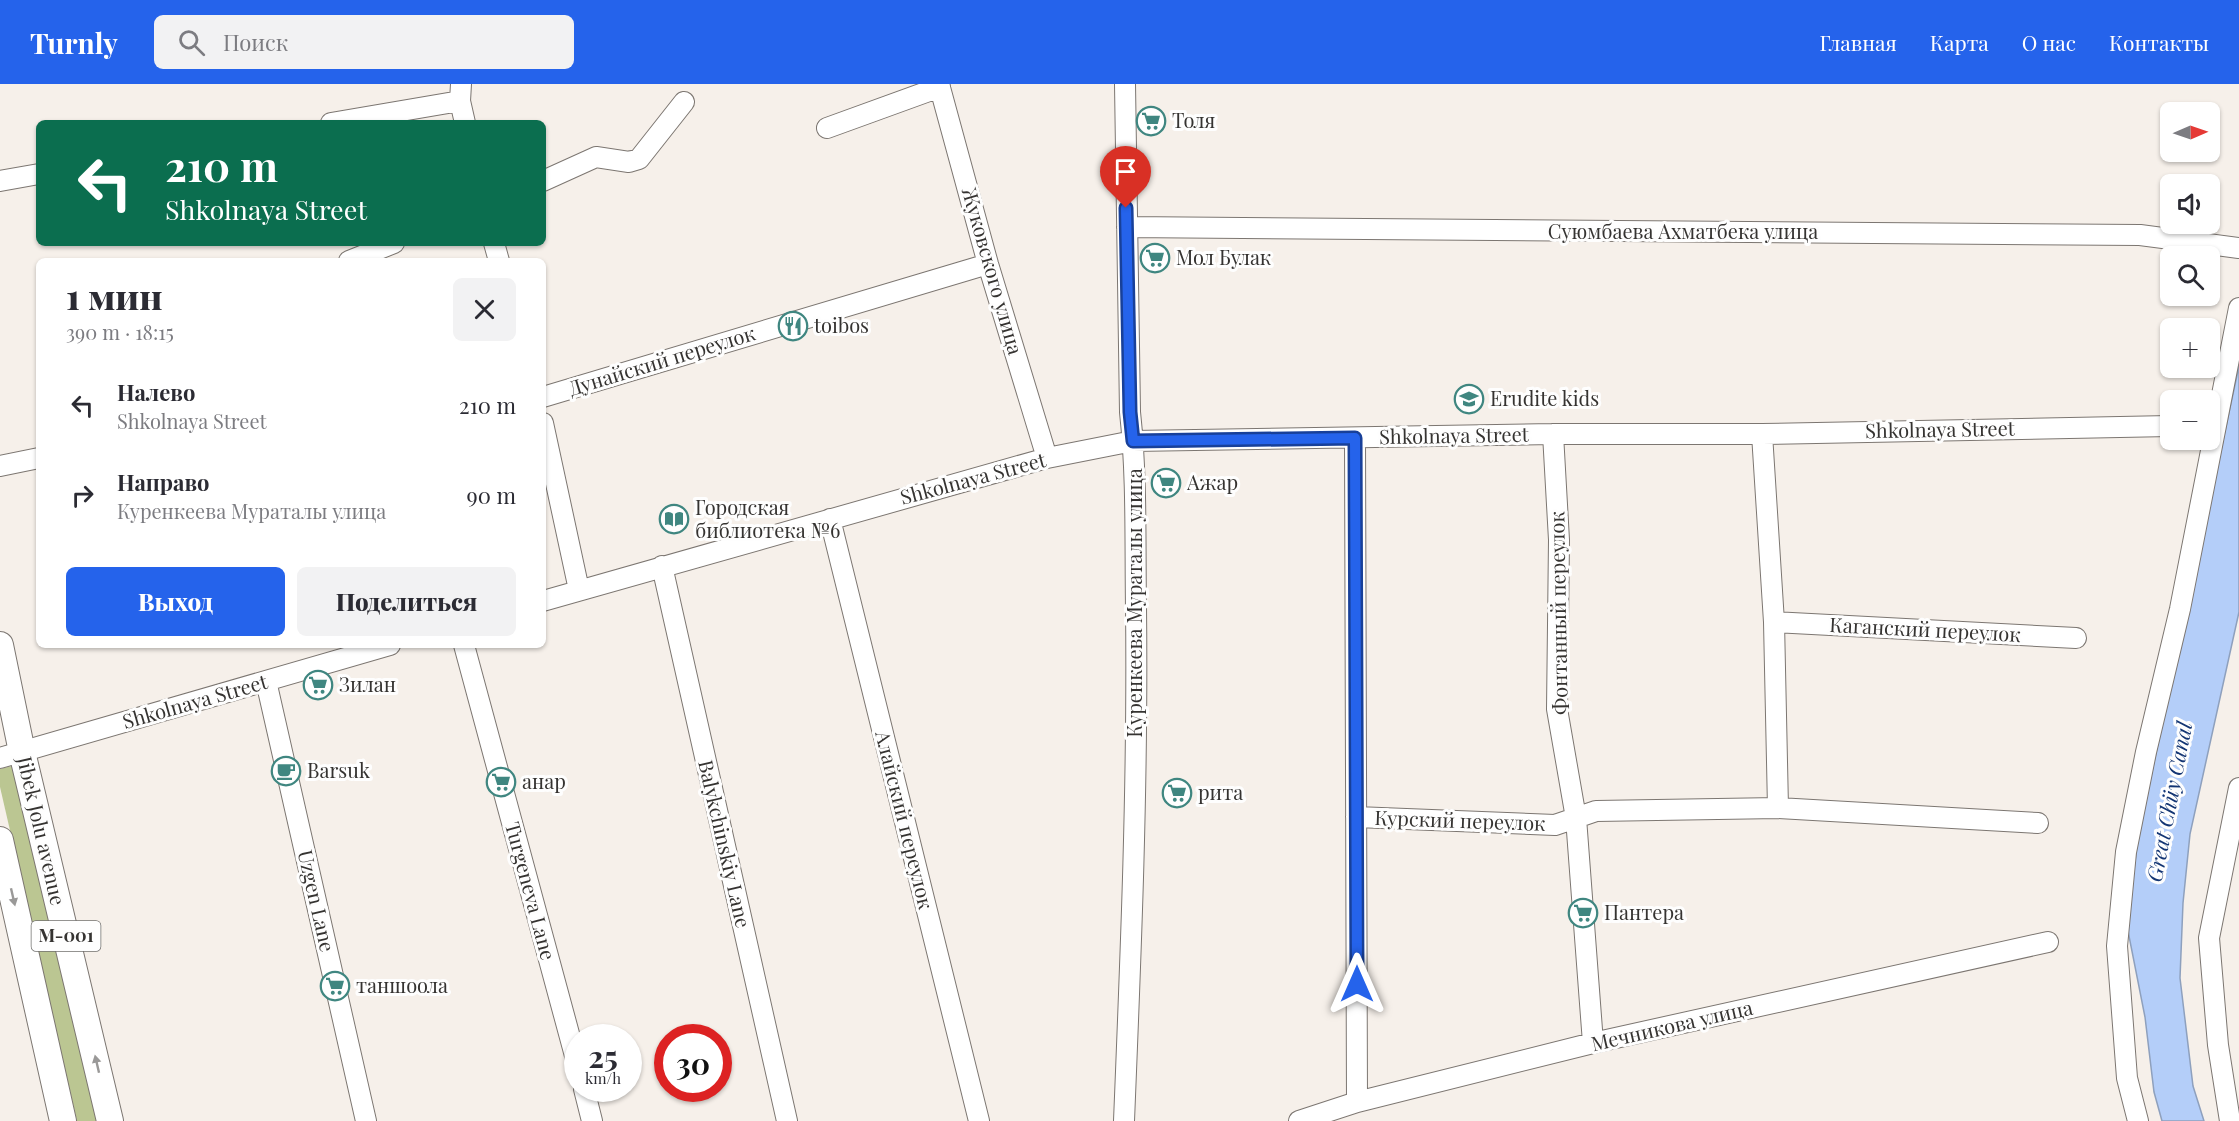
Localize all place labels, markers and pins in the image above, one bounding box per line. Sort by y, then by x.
supermarket icon: Толя [1135,105,1167,137]
place label: Толя [1172,106,1215,133]
pin [1100,146,1151,208]
supermarket icon: Мол Булак [1139,242,1171,274]
place label: Мол Булак [1176,243,1272,270]
restaurant icon: toibos [777,310,809,342]
place label: toibos [814,311,869,338]
school or university icon: Erudite kids [1453,383,1485,415]
place label: Erudite kids [1490,384,1599,411]
supermarket icon: Ажар [1150,467,1182,499]
place label: Ажар [1186,468,1238,495]
place label: Городская библиотека №6 [695,493,840,543]
library icon: Городская библиотека №6 [658,503,690,535]
supermarket icon: Зилан [302,669,334,701]
place label: Зилан [339,670,396,697]
cafe icon: Barsuk [270,755,302,787]
place label: Barsuk [307,756,370,783]
supermarket icon: анар [485,766,517,798]
place label: анар [522,767,566,794]
supermarket icon: рита [1161,777,1193,809]
place label: рита [1198,778,1243,805]
supermarket icon: Пантера [1567,897,1599,929]
place label: Пантера [1604,898,1684,925]
supermarket icon: таншоола [319,970,351,1002]
place label: таншоола [356,971,448,998]

